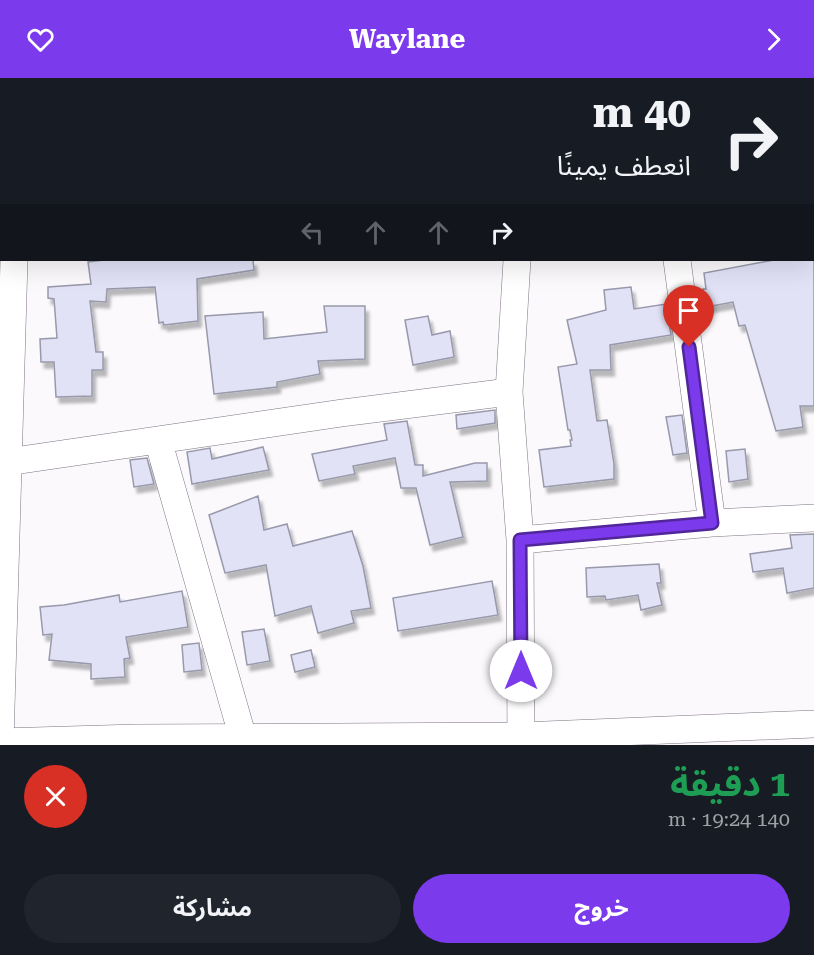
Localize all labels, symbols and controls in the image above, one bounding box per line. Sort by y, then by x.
icon: heart [24,23,57,56]
text: Waylane [349,23,465,55]
icon: forward [757,23,790,56]
text: 40 m [593,88,691,137]
icon: right [712,102,790,180]
text: انعطف يمينًا [557,150,691,182]
icon: left [296,216,329,249]
icon: ahead [359,216,392,249]
icon: ahead [422,216,455,249]
icon: right [485,216,518,249]
pin [663,285,714,347]
icon: arrive [672,294,705,327]
position arrow [489,639,553,703]
text: 1 دقيقة [670,763,790,805]
button: close [24,765,87,828]
text: 140 m · 19:24 [668,807,790,831]
button: مشاركة [24,874,401,943]
button: خروج [413,874,790,943]

